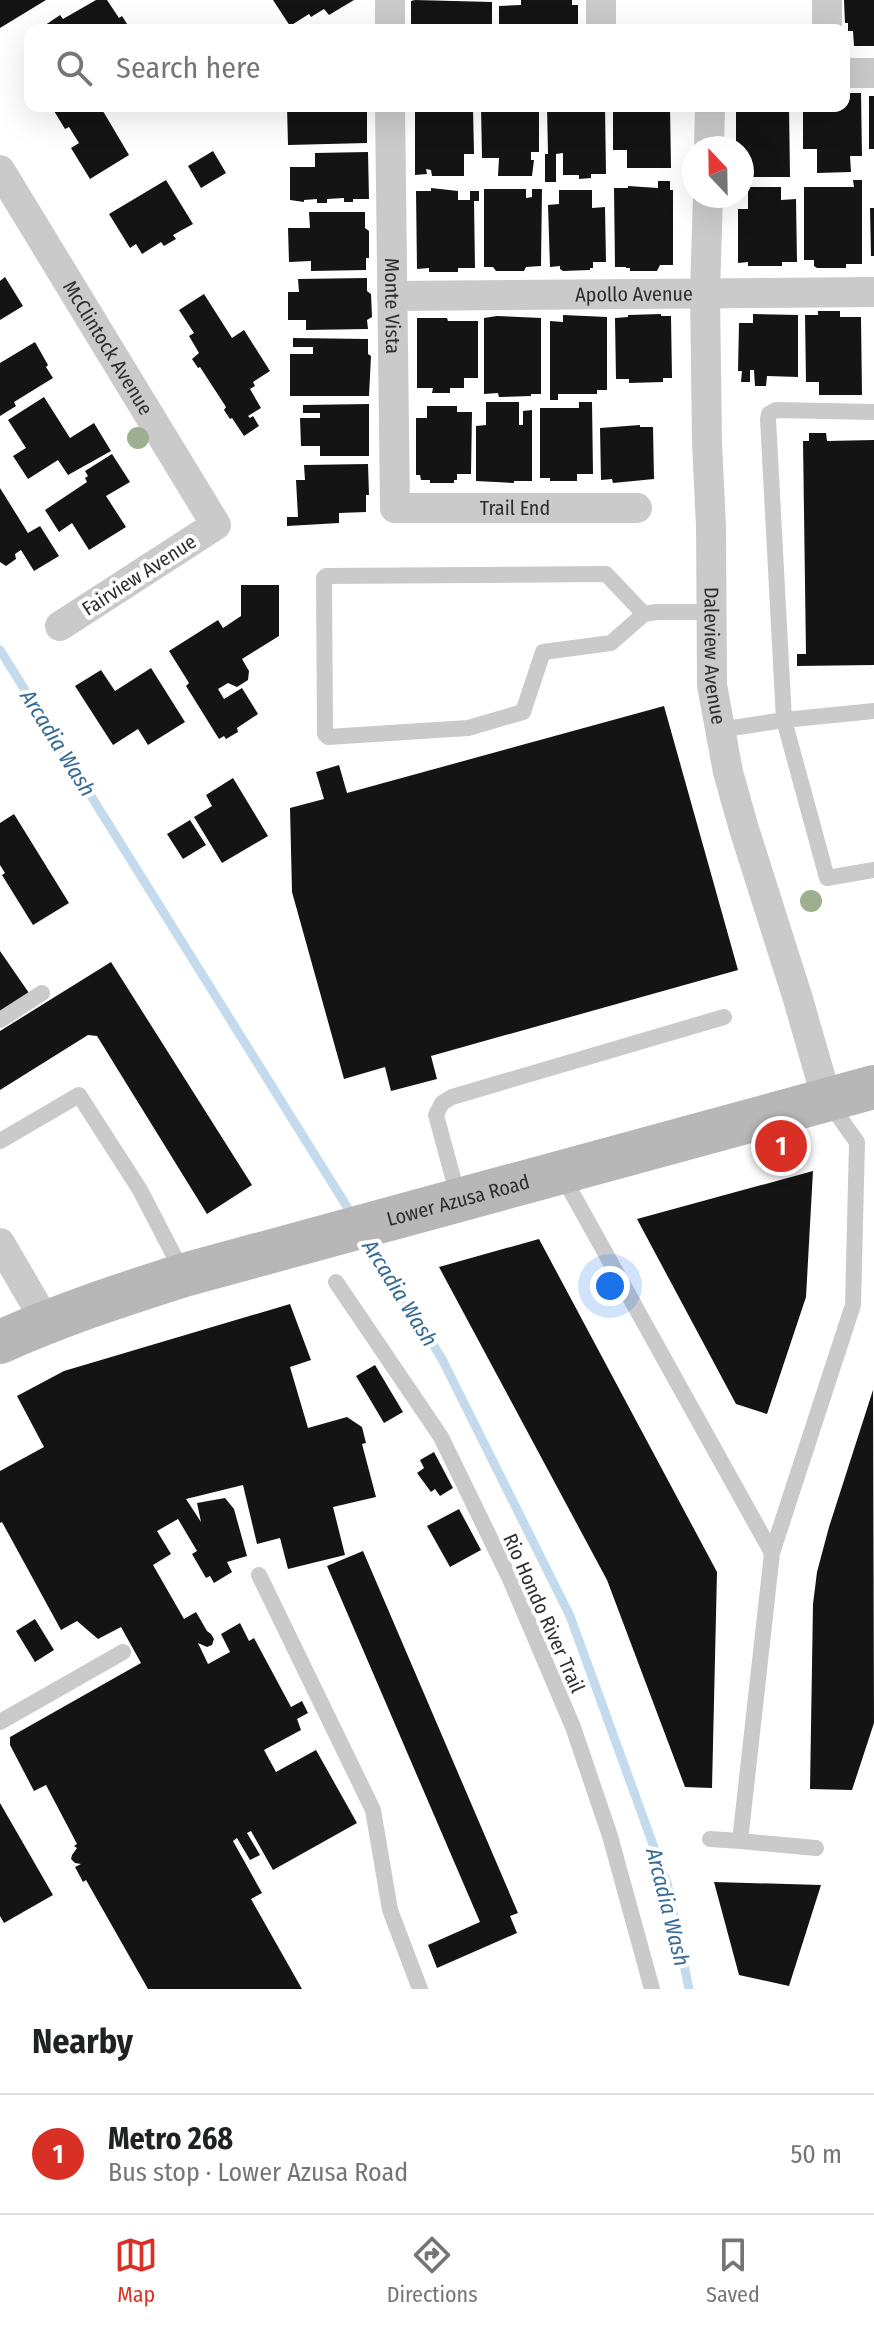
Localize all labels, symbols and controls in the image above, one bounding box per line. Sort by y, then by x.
search box [24,24,850,112]
icon: search [52,46,96,90]
text: Search here [116,50,261,86]
north arrow [682,136,754,208]
street label: Monte Vista [380,258,405,354]
street label: McClintock Avenue [58,276,158,419]
street label: Apollo Avenue [575,282,693,306]
street label: Trail End [480,496,550,520]
street label: Fairview Avenue [77,529,201,621]
street label: Daleview Avenue [699,587,731,726]
water label: Arcadia Wash [14,684,101,801]
pin: 1 [755,1116,807,1176]
street label: Lower Azusa Road [384,1169,532,1231]
water label: Arcadia Wash [356,1234,443,1351]
your location [590,1266,630,1306]
street label: Rio Hondo River Trail [498,1530,590,1696]
water label: Arcadia Wash [640,1844,696,1969]
text: Nearby [32,2021,133,2062]
text: Metro 268 [108,2121,233,2157]
text: 1 [53,2139,64,2170]
text: 50 m [790,2139,842,2170]
text: Bus stop · Lower Azusa Road [108,2157,408,2188]
tab: Map [114,2233,158,2308]
tab: Directions [387,2233,478,2308]
tab: Saved [706,2233,760,2308]

